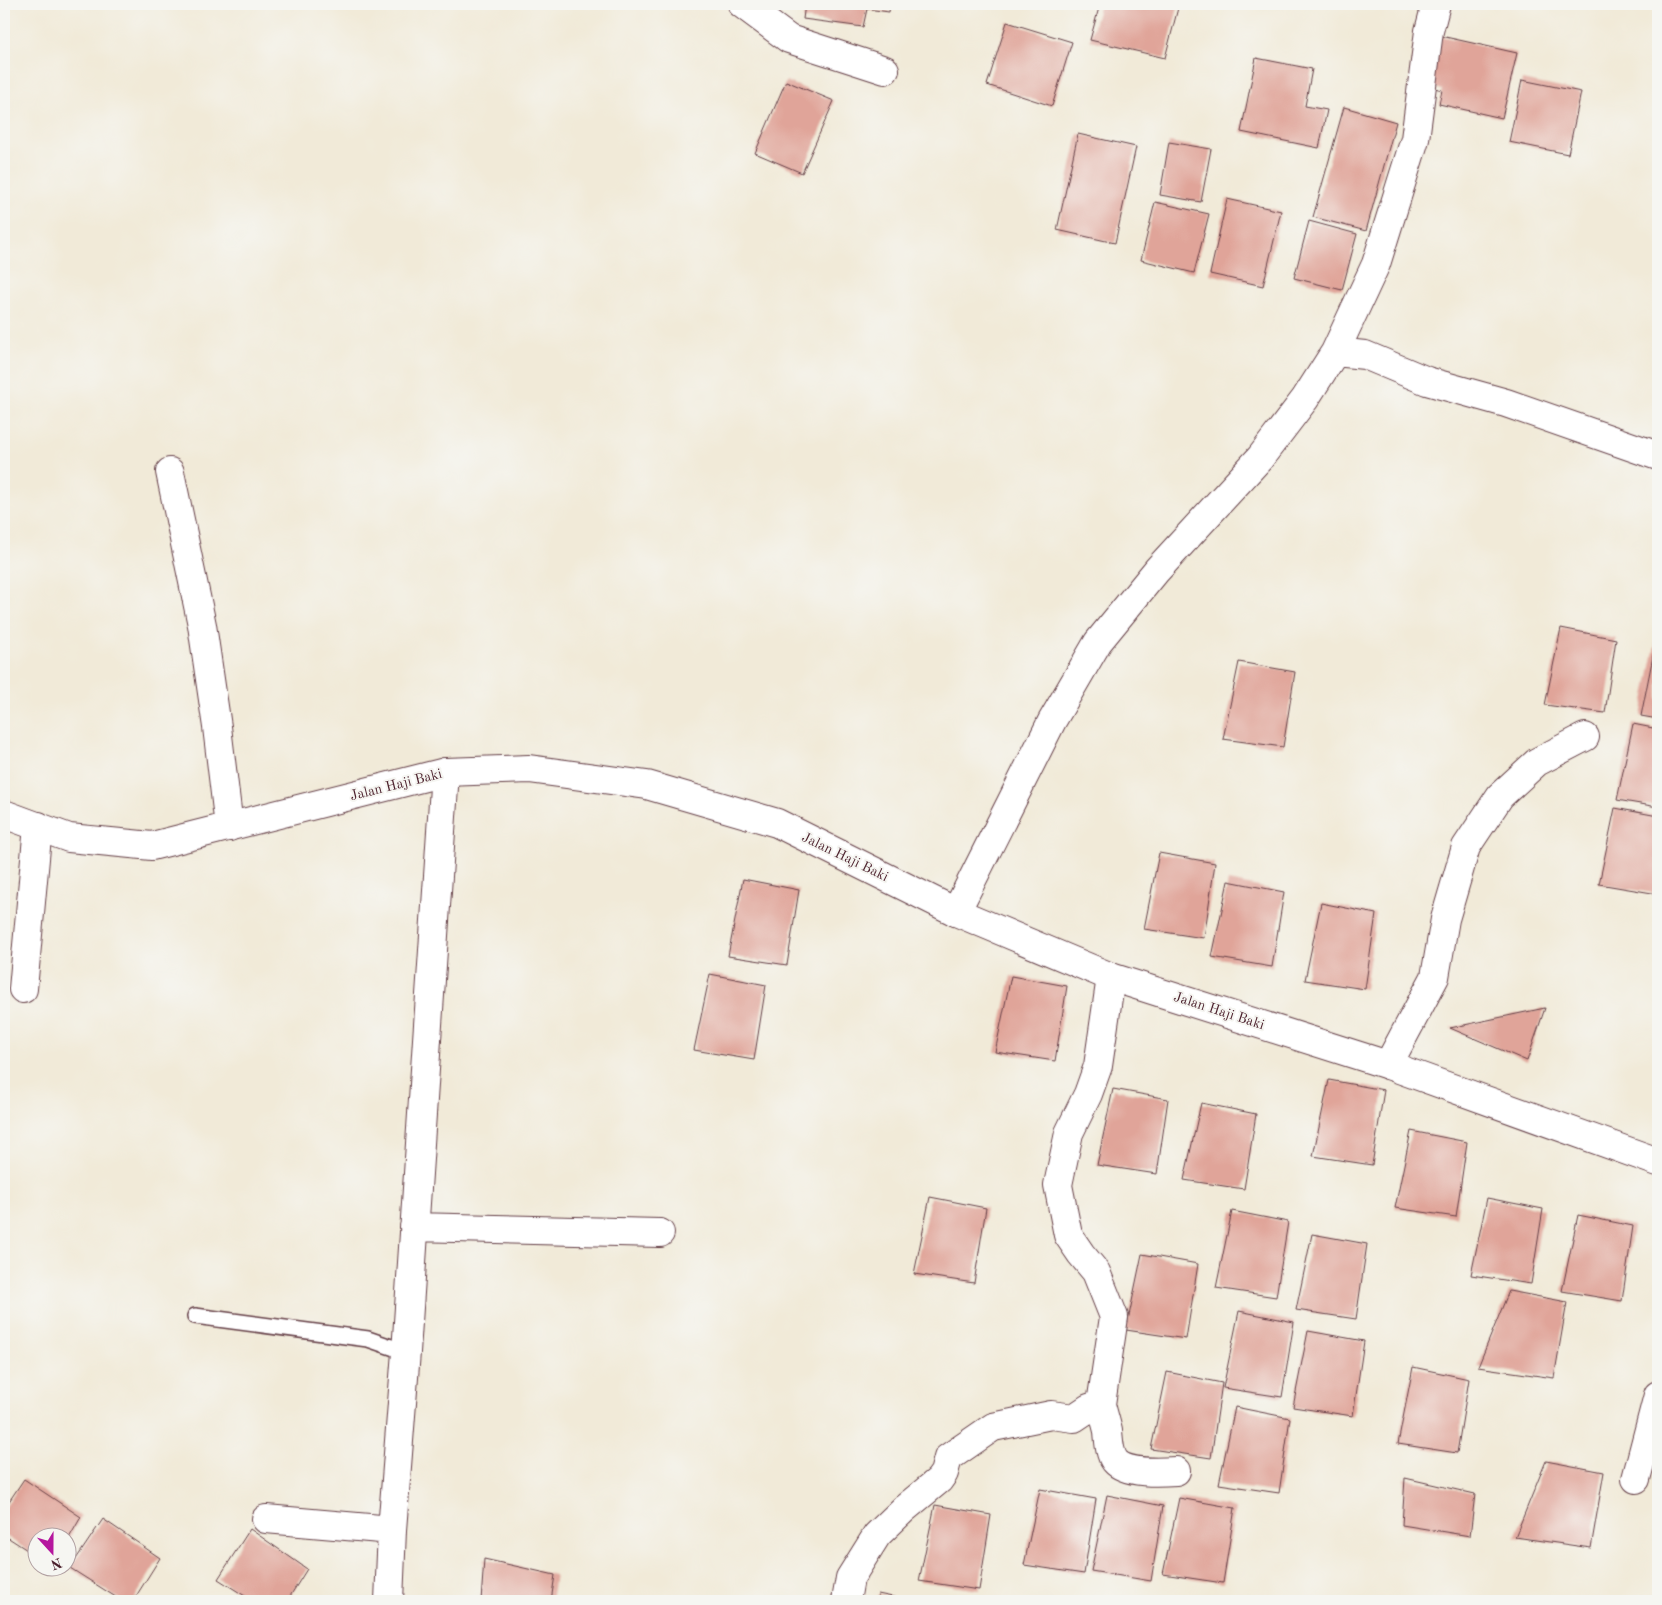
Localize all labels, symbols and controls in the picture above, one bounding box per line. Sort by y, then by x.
street label: Jalan Haji Baki [348,767,444,803]
street label: Jalan Haji Baki [799,830,891,884]
street label: Jalan Haji Baki [1172,990,1266,1032]
north arrow [28,1528,78,1578]
text: N [49,1555,64,1572]

